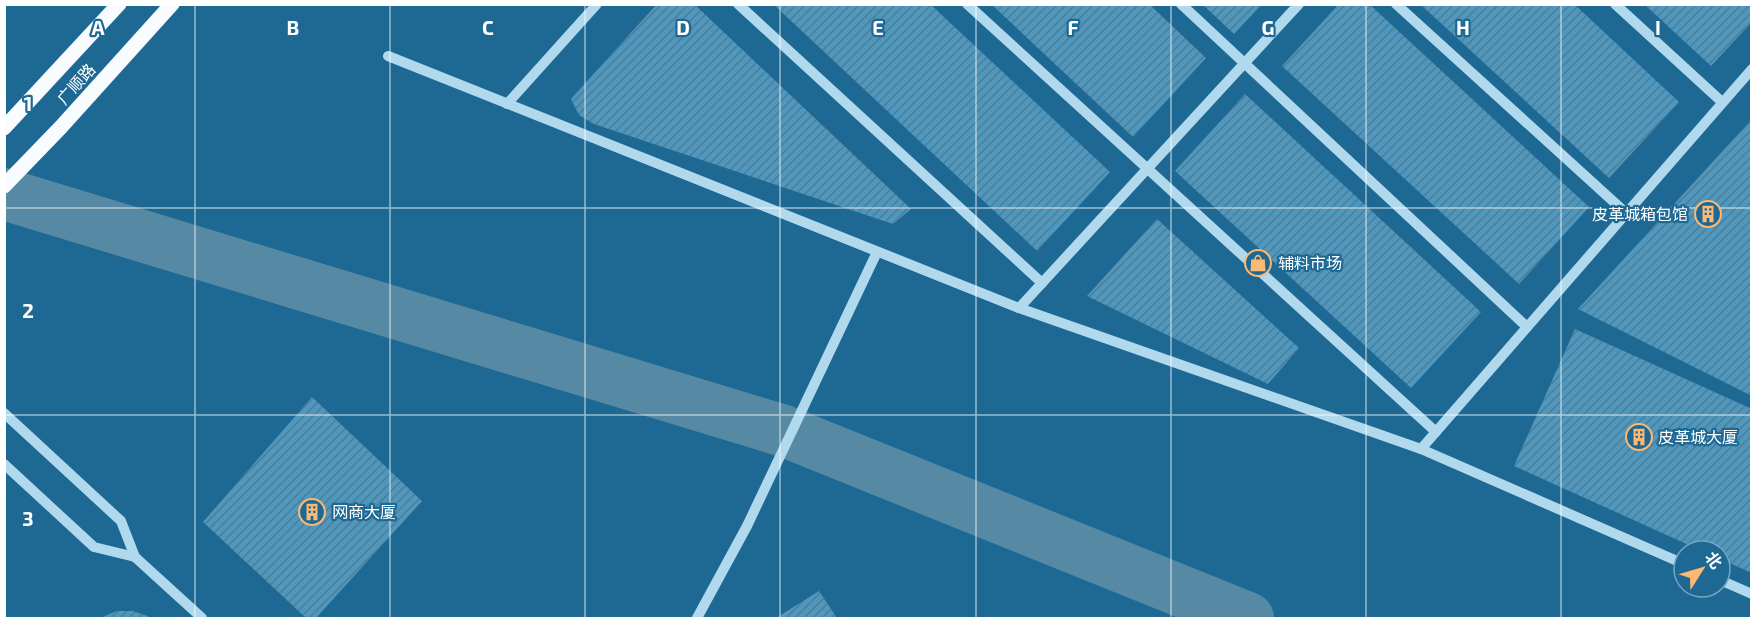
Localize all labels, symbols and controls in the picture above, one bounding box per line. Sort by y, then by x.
text: A [91,15,105,39]
text: B [287,15,299,39]
text: C [482,15,494,39]
text: D [676,15,690,39]
text: E [872,15,884,39]
text: F [1067,15,1079,39]
text: G [1262,15,1274,39]
text: H [1456,15,1470,39]
text: I [1655,15,1661,39]
street label: 广顺路 [53,59,99,108]
text: 1 [24,91,32,115]
building icon: 皮革城箱包馆 [1693,199,1723,229]
place label: 皮革城箱包馆 [1592,204,1688,223]
shop icon: 辅料市场 [1243,248,1273,278]
place label: 辅料市场 [1278,253,1342,272]
text: 2 [22,298,34,322]
building icon: 皮革城大厦 [1624,422,1654,452]
place label: 皮革城大厦 [1658,427,1738,446]
building icon: 网商大厦 [297,497,327,527]
place label: 网商大厦 [332,502,396,521]
text: 3 [22,506,34,530]
north arrow [1672,539,1732,599]
text: 北 [1702,548,1727,572]

